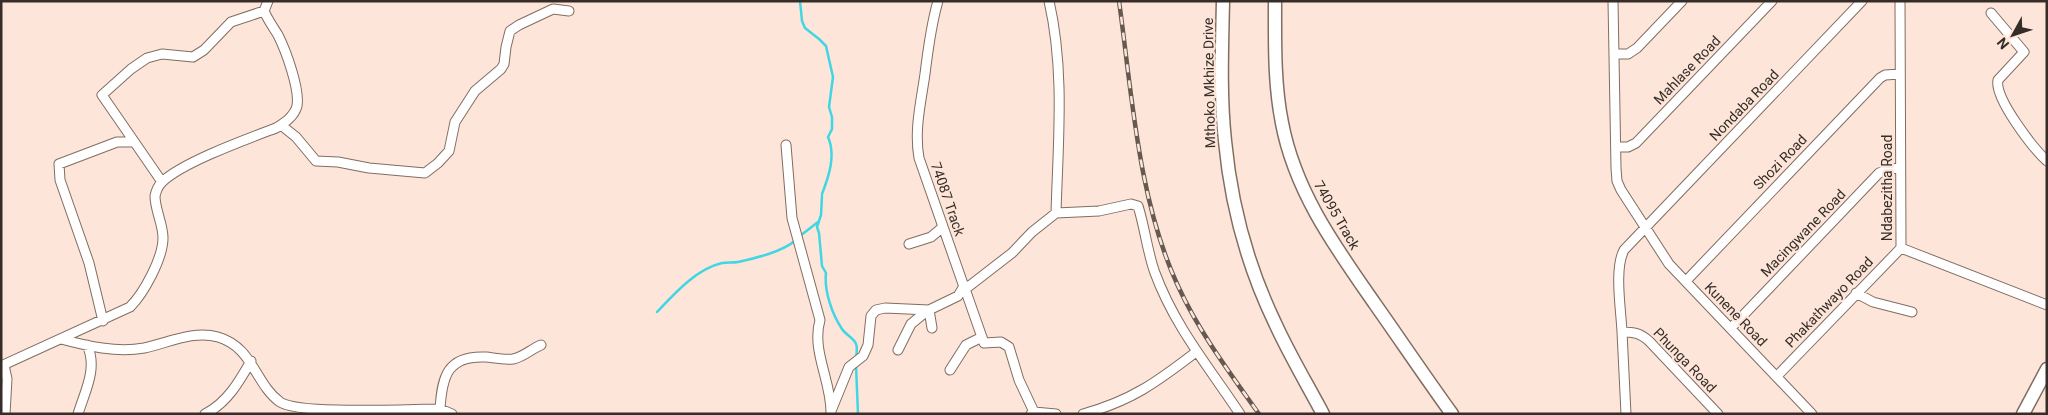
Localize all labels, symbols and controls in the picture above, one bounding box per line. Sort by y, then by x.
north arrow [1988,10,2038,60]
street label: Mthoko Mkhize Drive [1200,18,1218,148]
street label: Mahlase Road [1650,32,1724,108]
text: N [1994,34,2012,52]
street label: Nondaba Road [1706,66,1782,144]
street label: Shozi Road [1750,131,1810,193]
street label: Ndabezitha Road [1879,135,1895,241]
street label: 74087 Track [928,160,968,239]
street label: 74095 Track [1311,178,1364,253]
street label: Macingwane Road [1757,186,1849,280]
street label: Phakathwayo Road [1782,254,1876,350]
street label: Kunene Road [1702,279,1770,349]
street label: Phunga Road [1650,325,1720,395]

